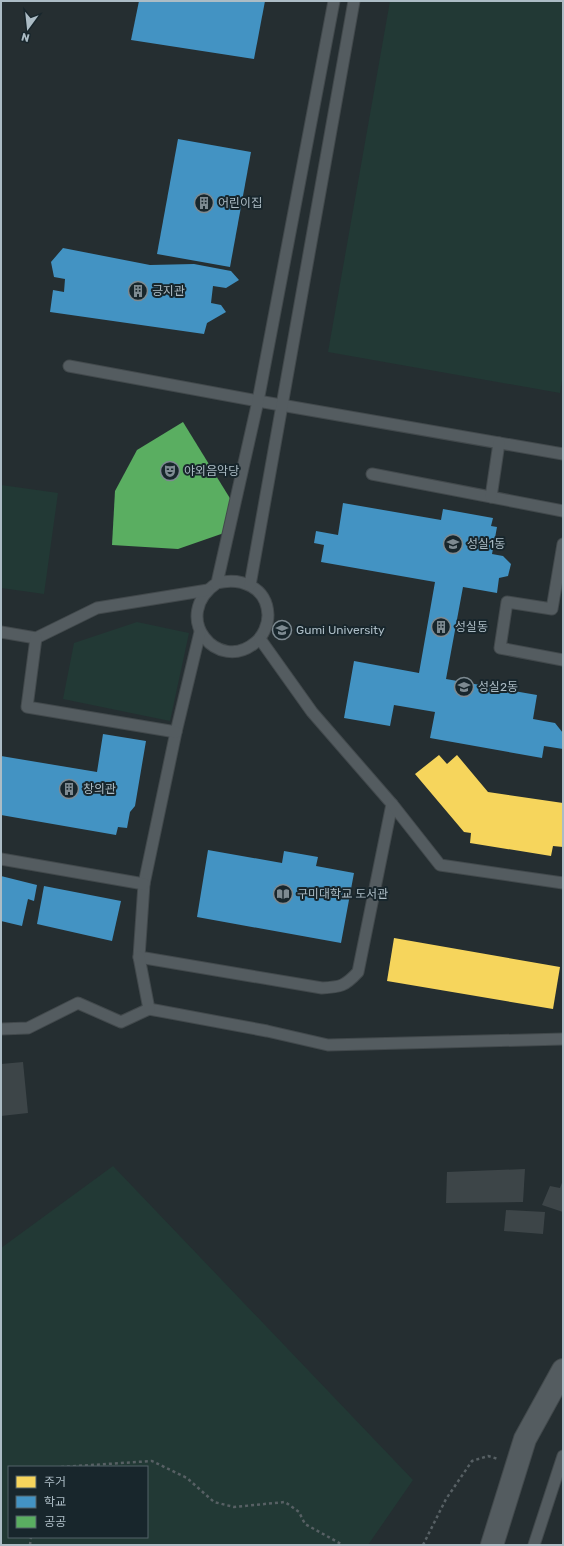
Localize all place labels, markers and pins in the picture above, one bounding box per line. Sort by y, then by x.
building icon: 어린이집 [193,192,215,214]
place label: 어린이집 [218,196,262,210]
building icon: 긍지관 [127,280,149,302]
place label: 긍지관 [152,284,185,298]
theatre icon: 야외음악당 [159,460,181,482]
place label: 야외음악당 [184,464,239,478]
school or university icon: 성실1동 [442,533,464,555]
place label: 성실1동 [467,537,505,551]
building icon: 성실동 [430,616,452,638]
school or university icon: Gumi University [271,619,293,641]
place label: 성실동 [455,620,488,634]
place label: Gumi University [296,623,385,637]
school or university icon: 성실2동 [453,676,475,698]
place label: 성실2동 [478,680,518,694]
building icon: 창의관 [58,778,80,800]
place label: 창의관 [83,782,116,796]
library icon: 구미대학교 도서관 [272,883,294,905]
place label: 구미대학교 도서관 [297,887,388,901]

